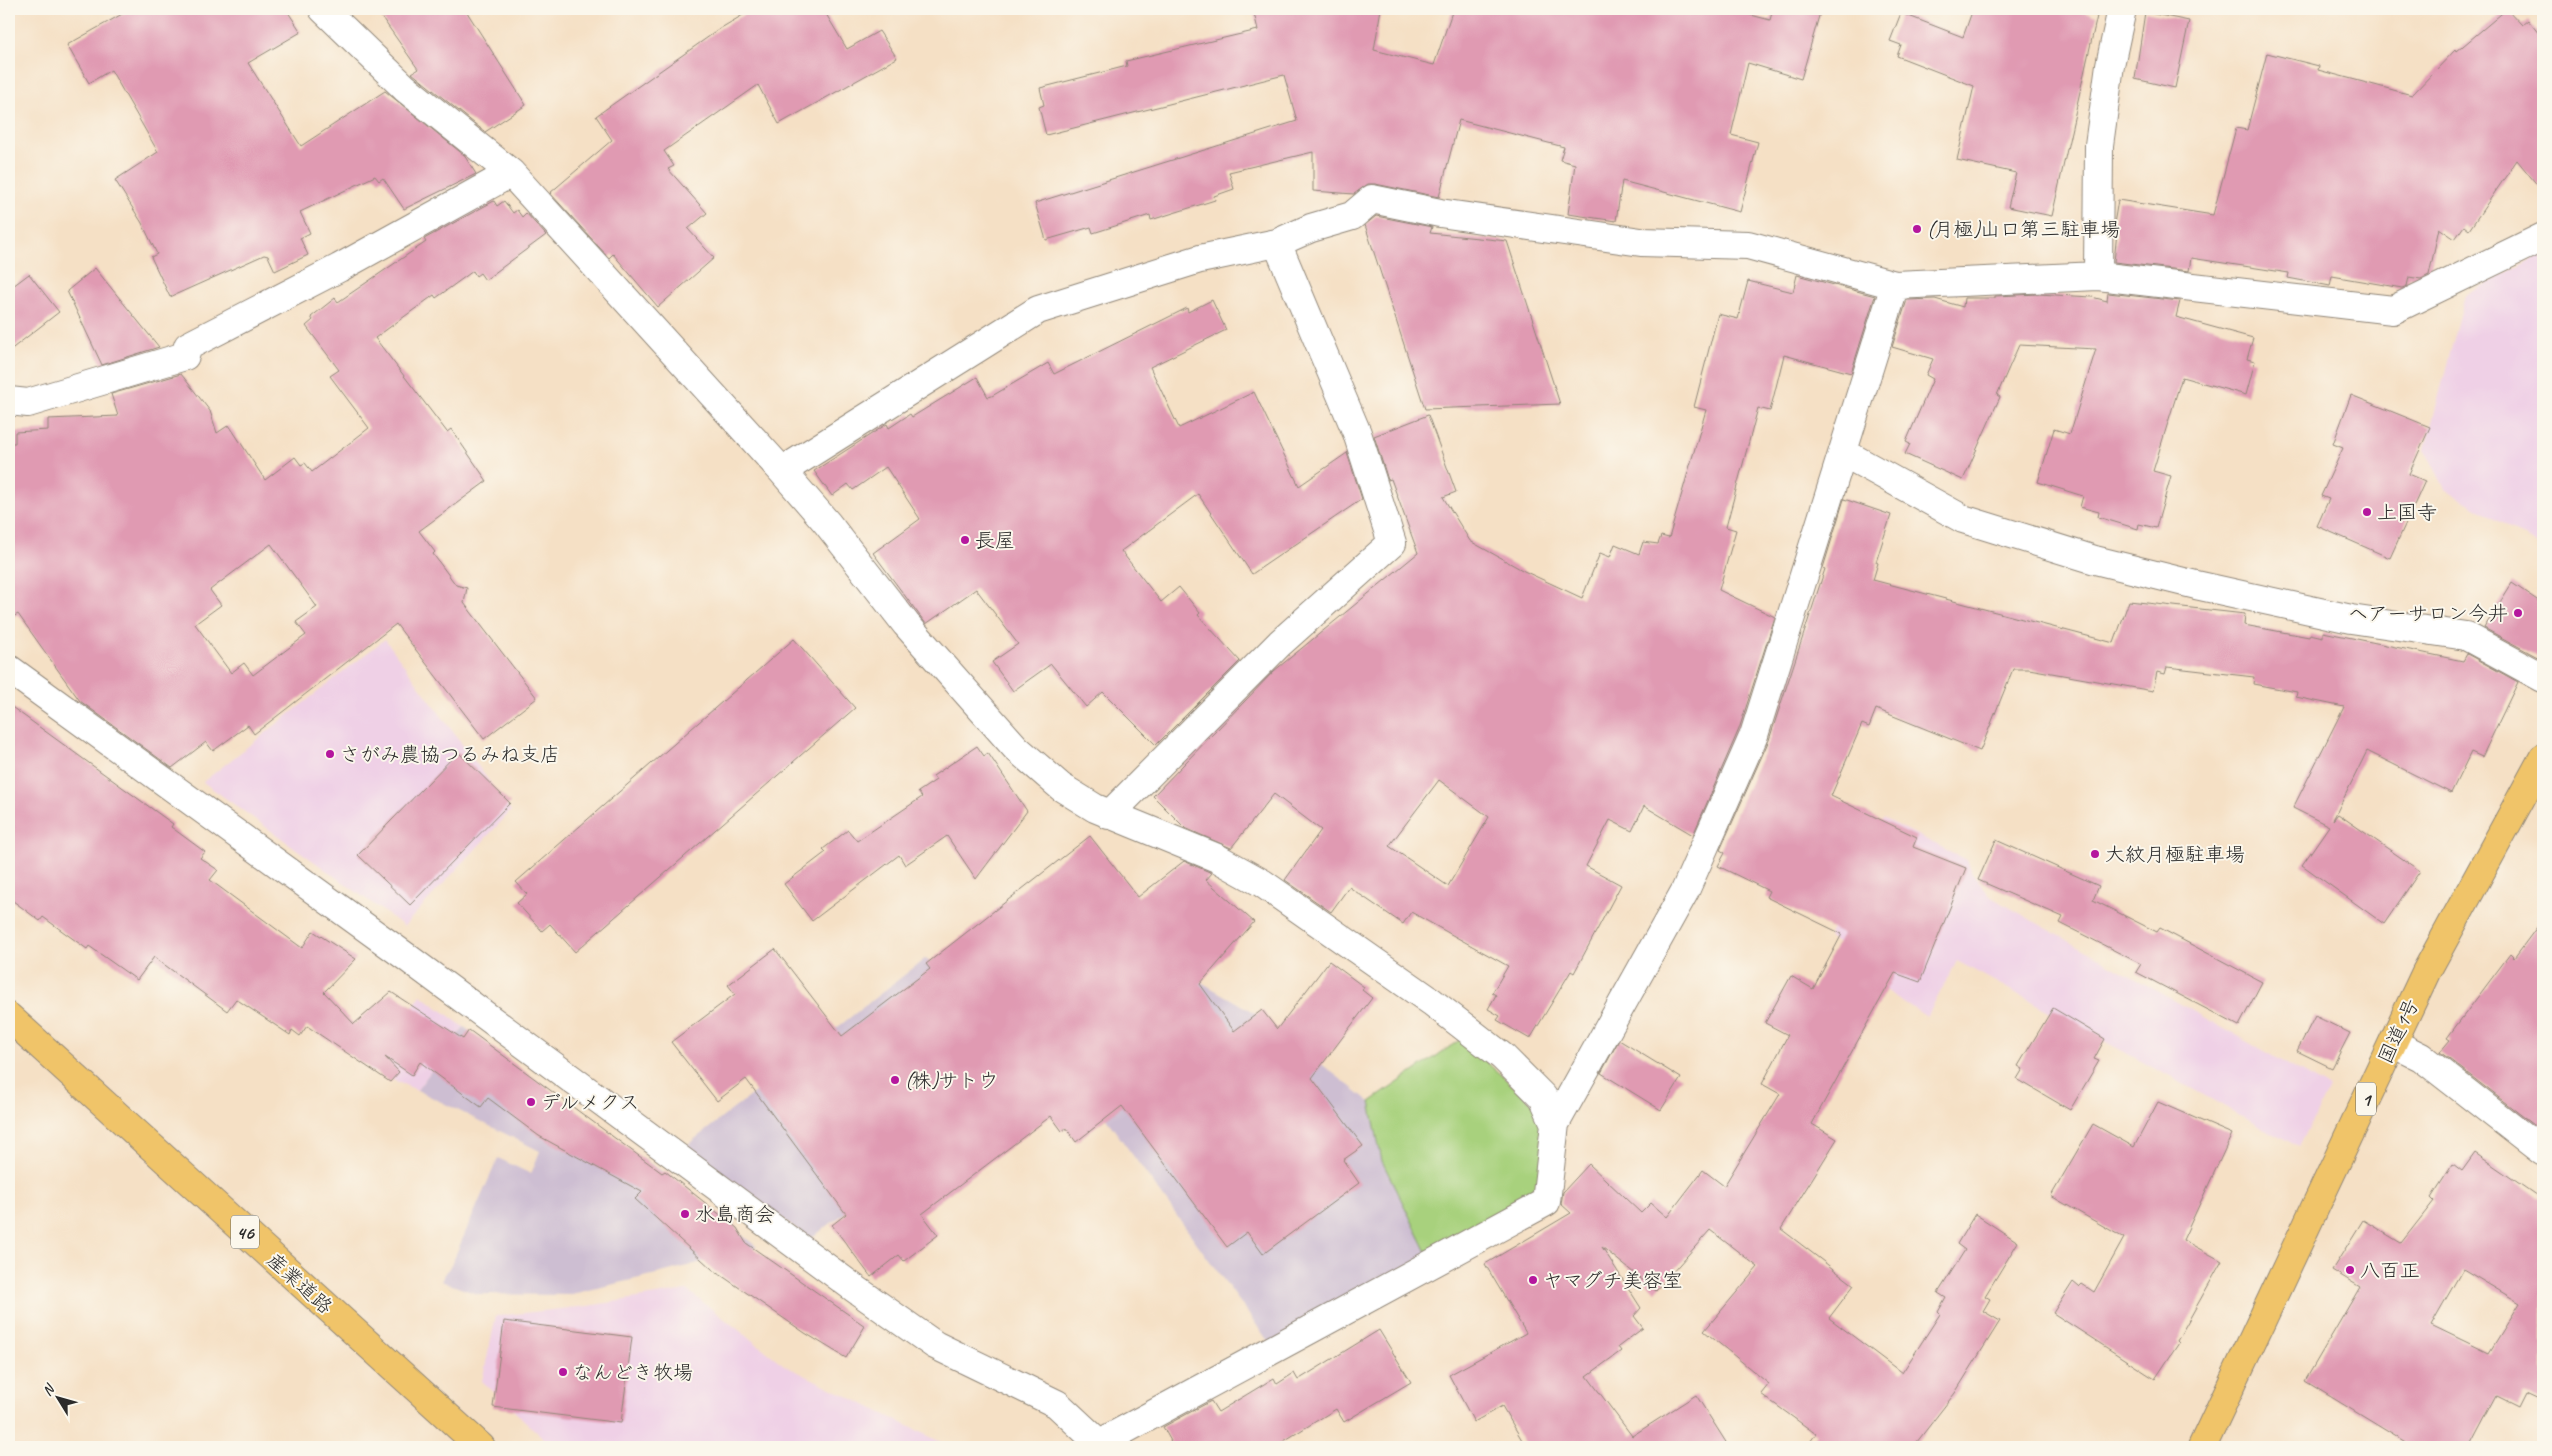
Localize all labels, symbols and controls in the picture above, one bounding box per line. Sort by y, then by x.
place label: (月極)山口第三駐車場 [1927,217,2120,242]
marker: (月極)山口第三駐車場 [1911,223,1923,235]
place label: 上国寺 [2377,500,2437,525]
marker: 上国寺 [2361,506,2373,518]
place label: 長屋 [975,528,1015,553]
marker: 長屋 [959,534,971,546]
place label: ヘアーサロン今井 [2348,601,2508,626]
marker: ヘアーサロン今井 [2512,607,2524,619]
place label: さがみ農協つるみね支店 [340,742,560,767]
marker: さがみ農協つるみね支店 [324,748,336,760]
place label: 大紋月極駐車場 [2105,842,2245,867]
marker: 大紋月極駐車場 [2089,848,2101,860]
street label: 国道1号 [2373,995,2424,1068]
place label: (株)サトウ [905,1068,998,1093]
marker: (株)サトウ [889,1074,901,1086]
road number: 1 [2356,1082,2376,1116]
place label: デルメクス [541,1090,639,1115]
marker: デルメクス [525,1096,537,1108]
place label: 水島商会 [695,1202,775,1227]
marker: 水島商会 [679,1208,691,1220]
road number: 46 [231,1216,259,1248]
street label: 産業道路 [262,1247,338,1319]
place label: 八百正 [2360,1258,2420,1283]
marker: 八百正 [2344,1264,2356,1276]
place label: ヤマグチ美容室 [1543,1268,1683,1293]
marker: ヤマグチ美容室 [1527,1274,1539,1286]
place label: なんどき牧場 [573,1360,693,1385]
marker: なんどき牧場 [557,1366,569,1378]
north arrow [32,1374,82,1424]
text: N [39,1380,59,1399]

